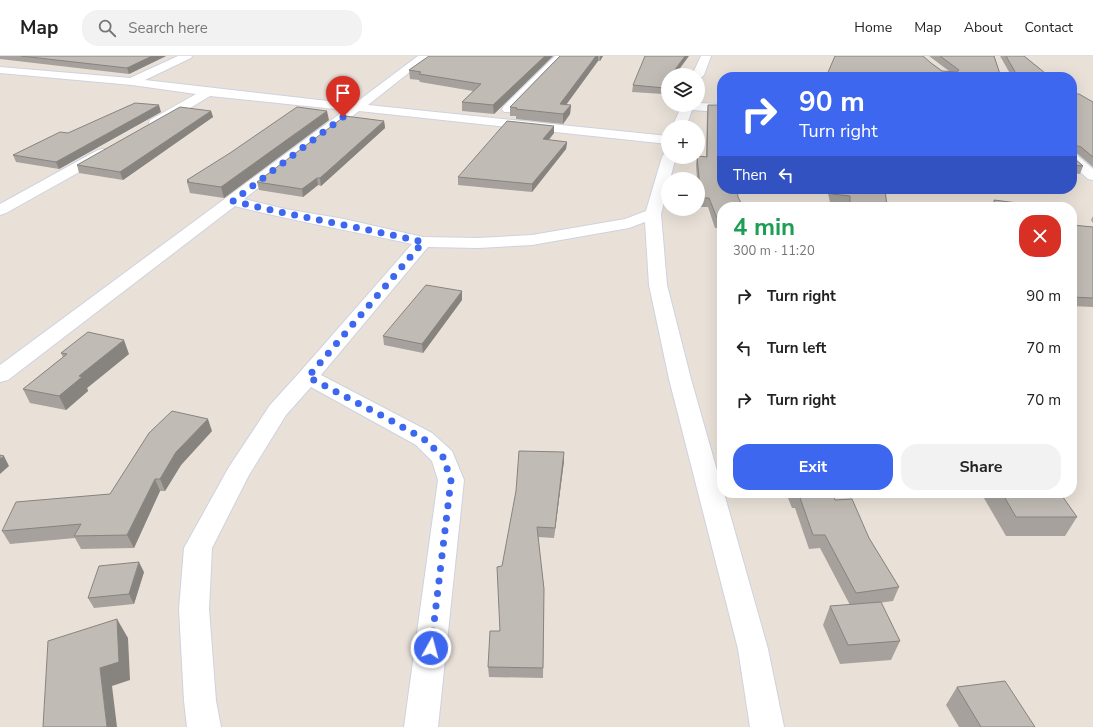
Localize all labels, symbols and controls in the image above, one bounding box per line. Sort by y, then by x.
search box [82,10,362,46]
text: Map [20,15,58,41]
icon: search [96,17,118,39]
text: Search here [128,18,208,38]
text: Home [854,18,892,37]
text: Map [914,18,942,37]
text: About [964,18,1003,37]
text: Contact [1025,18,1073,37]
map controls [661,68,705,216]
button: layers [661,68,705,112]
pin [326,76,360,117]
icon: arrive [332,82,354,104]
text: 90 m [799,83,865,121]
icon: right [733,88,785,140]
text: Turn right [799,119,878,143]
button: + [661,120,705,164]
icon: left [775,164,797,186]
text: Then [733,165,767,185]
button: − [661,172,705,216]
text: 4 min [733,211,795,243]
button: close [1019,215,1061,257]
text: 300 m · 11:20 [733,242,815,260]
icon: right [733,285,755,307]
text: Turn right [767,286,836,306]
text: 90 m [1026,286,1061,306]
icon: left [733,337,755,359]
text: Turn left [767,338,826,358]
text: 70 m [1026,338,1061,358]
icon: right [733,389,755,411]
text: Turn right [767,390,836,410]
text: 70 m [1026,390,1061,410]
button: Exit [733,444,893,490]
button: Share [901,444,1061,490]
position arrow [410,627,452,669]

